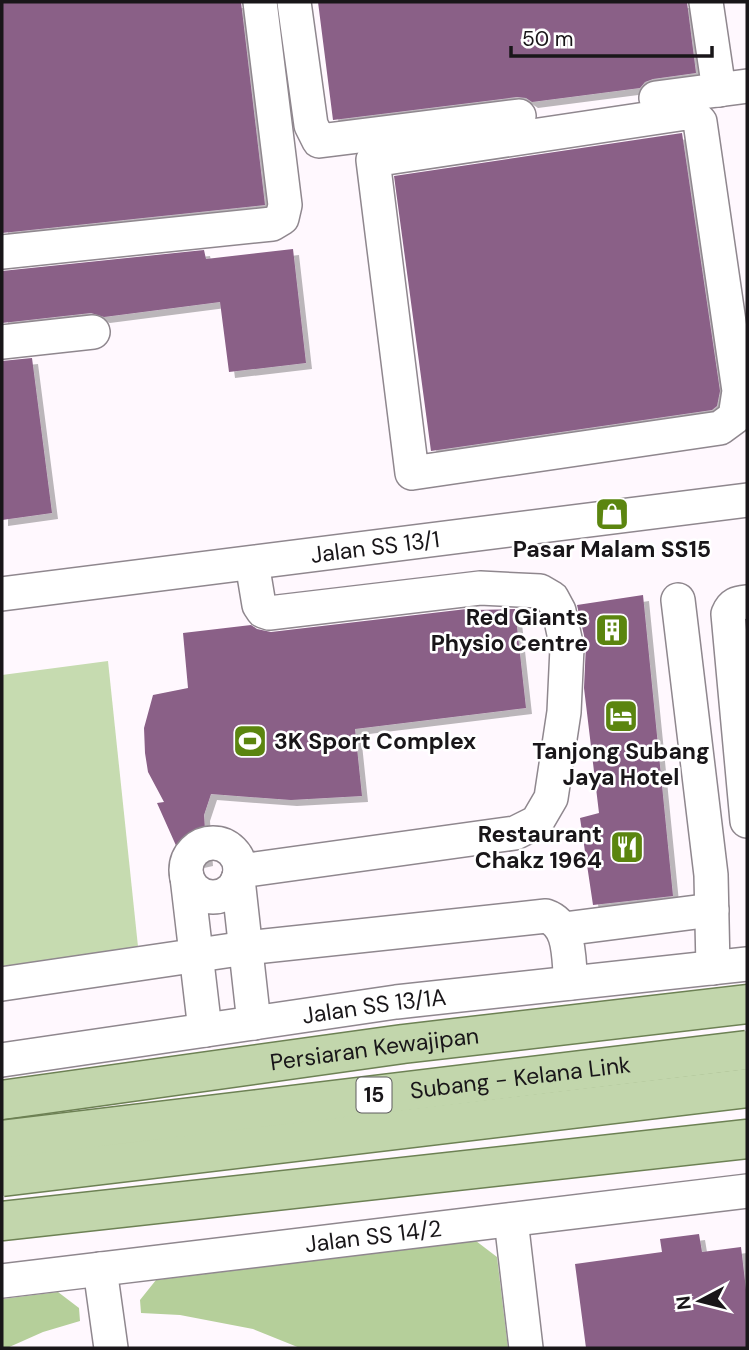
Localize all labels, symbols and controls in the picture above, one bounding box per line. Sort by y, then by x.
scale bar [511,14,712,58]
text: 50 m [522,25,573,53]
shop icon: Pasar Malam SS15 [593,495,631,533]
street label: Jalan SS 13/1 [309,524,441,570]
place label: Pasar Malam SS15 [513,534,711,564]
place label: Red Giants Physio Centre [431,602,588,658]
building icon: Red Giants Physio Centre [593,611,631,649]
hotel icon: Tanjong Subang Jaya Hotel [602,697,640,735]
sports icon: 3K Sport Complex [231,722,269,760]
place label: 3K Sport Complex [274,726,476,756]
place label: Tanjong Subang Jaya Hotel [532,736,710,792]
place label: Restaurant Chakz 1964 [475,819,602,875]
restaurant icon: Restaurant Chakz 1964 [608,828,646,866]
street label: Jalan SS 13/1A [300,982,448,1031]
street label: Persiaran Kewajipan [268,1020,481,1077]
street label: Subang - Kelana Link [408,1049,633,1106]
road number: 15 [356,1078,392,1112]
street label: Jalan SS 14/2 [303,1213,443,1259]
north arrow [665,1266,735,1336]
text: N [670,1295,697,1311]

